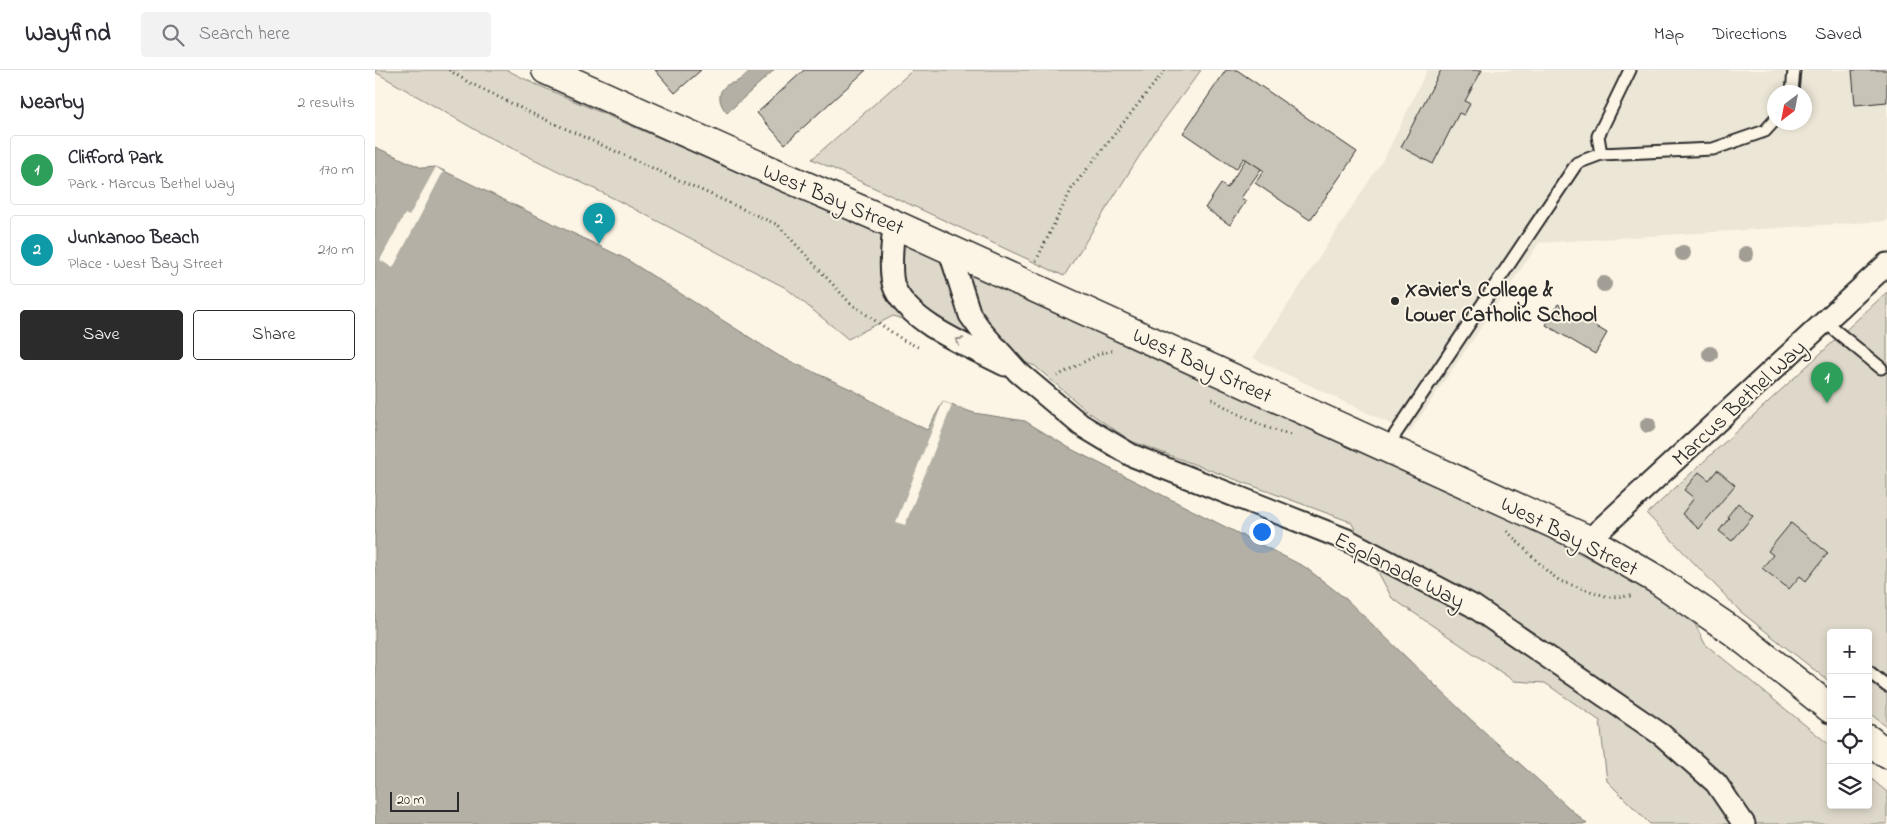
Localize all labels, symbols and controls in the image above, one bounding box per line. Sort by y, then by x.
search box [141,12,491,57]
text: Wayfind [25,17,111,52]
icon: search [159,21,187,49]
text: Search here [199,21,290,48]
text: Map [1654,22,1684,48]
text: Directions [1712,22,1787,48]
text: Saved [1815,22,1862,48]
north arrow [1767,85,1812,130]
text: Nearby [20,88,84,118]
text: 2 results [297,91,355,115]
text: Clifford Park [68,145,163,172]
street label: West Bay Street [757,157,909,246]
text: 1 [34,158,40,182]
text: 170 m [319,158,354,182]
text: Park · Marcus Bethel Way [68,172,235,196]
pin: 2 [583,203,615,244]
text: Junkanoo Beach [68,225,199,252]
text: 2 [33,238,41,262]
text: 210 m [318,238,354,262]
text: Place · West Bay Street [68,252,223,276]
place label: Xavier's College & Lower Catholic School [1405,275,1597,332]
marker: Xavier's College & Lower Catholic School [1389,295,1401,307]
button: Save [20,310,183,360]
button: Share [193,310,355,360]
street label: West Bay Street [1126,320,1277,414]
street label: Marcus Bethel Way [1666,333,1815,476]
one-way arrow [956,337,965,347]
pin: 1 [1811,362,1843,403]
street label: West Bay Street [1494,489,1644,587]
your location [1249,519,1275,545]
street label: Esplanade Way [1327,525,1470,619]
map controls [1827,629,1872,809]
button: + [1827,629,1872,674]
button: − [1827,674,1872,719]
button: locate [1827,719,1872,764]
button: layers [1827,764,1872,809]
scale bar [390,789,459,812]
text: 20 m [397,790,424,811]

